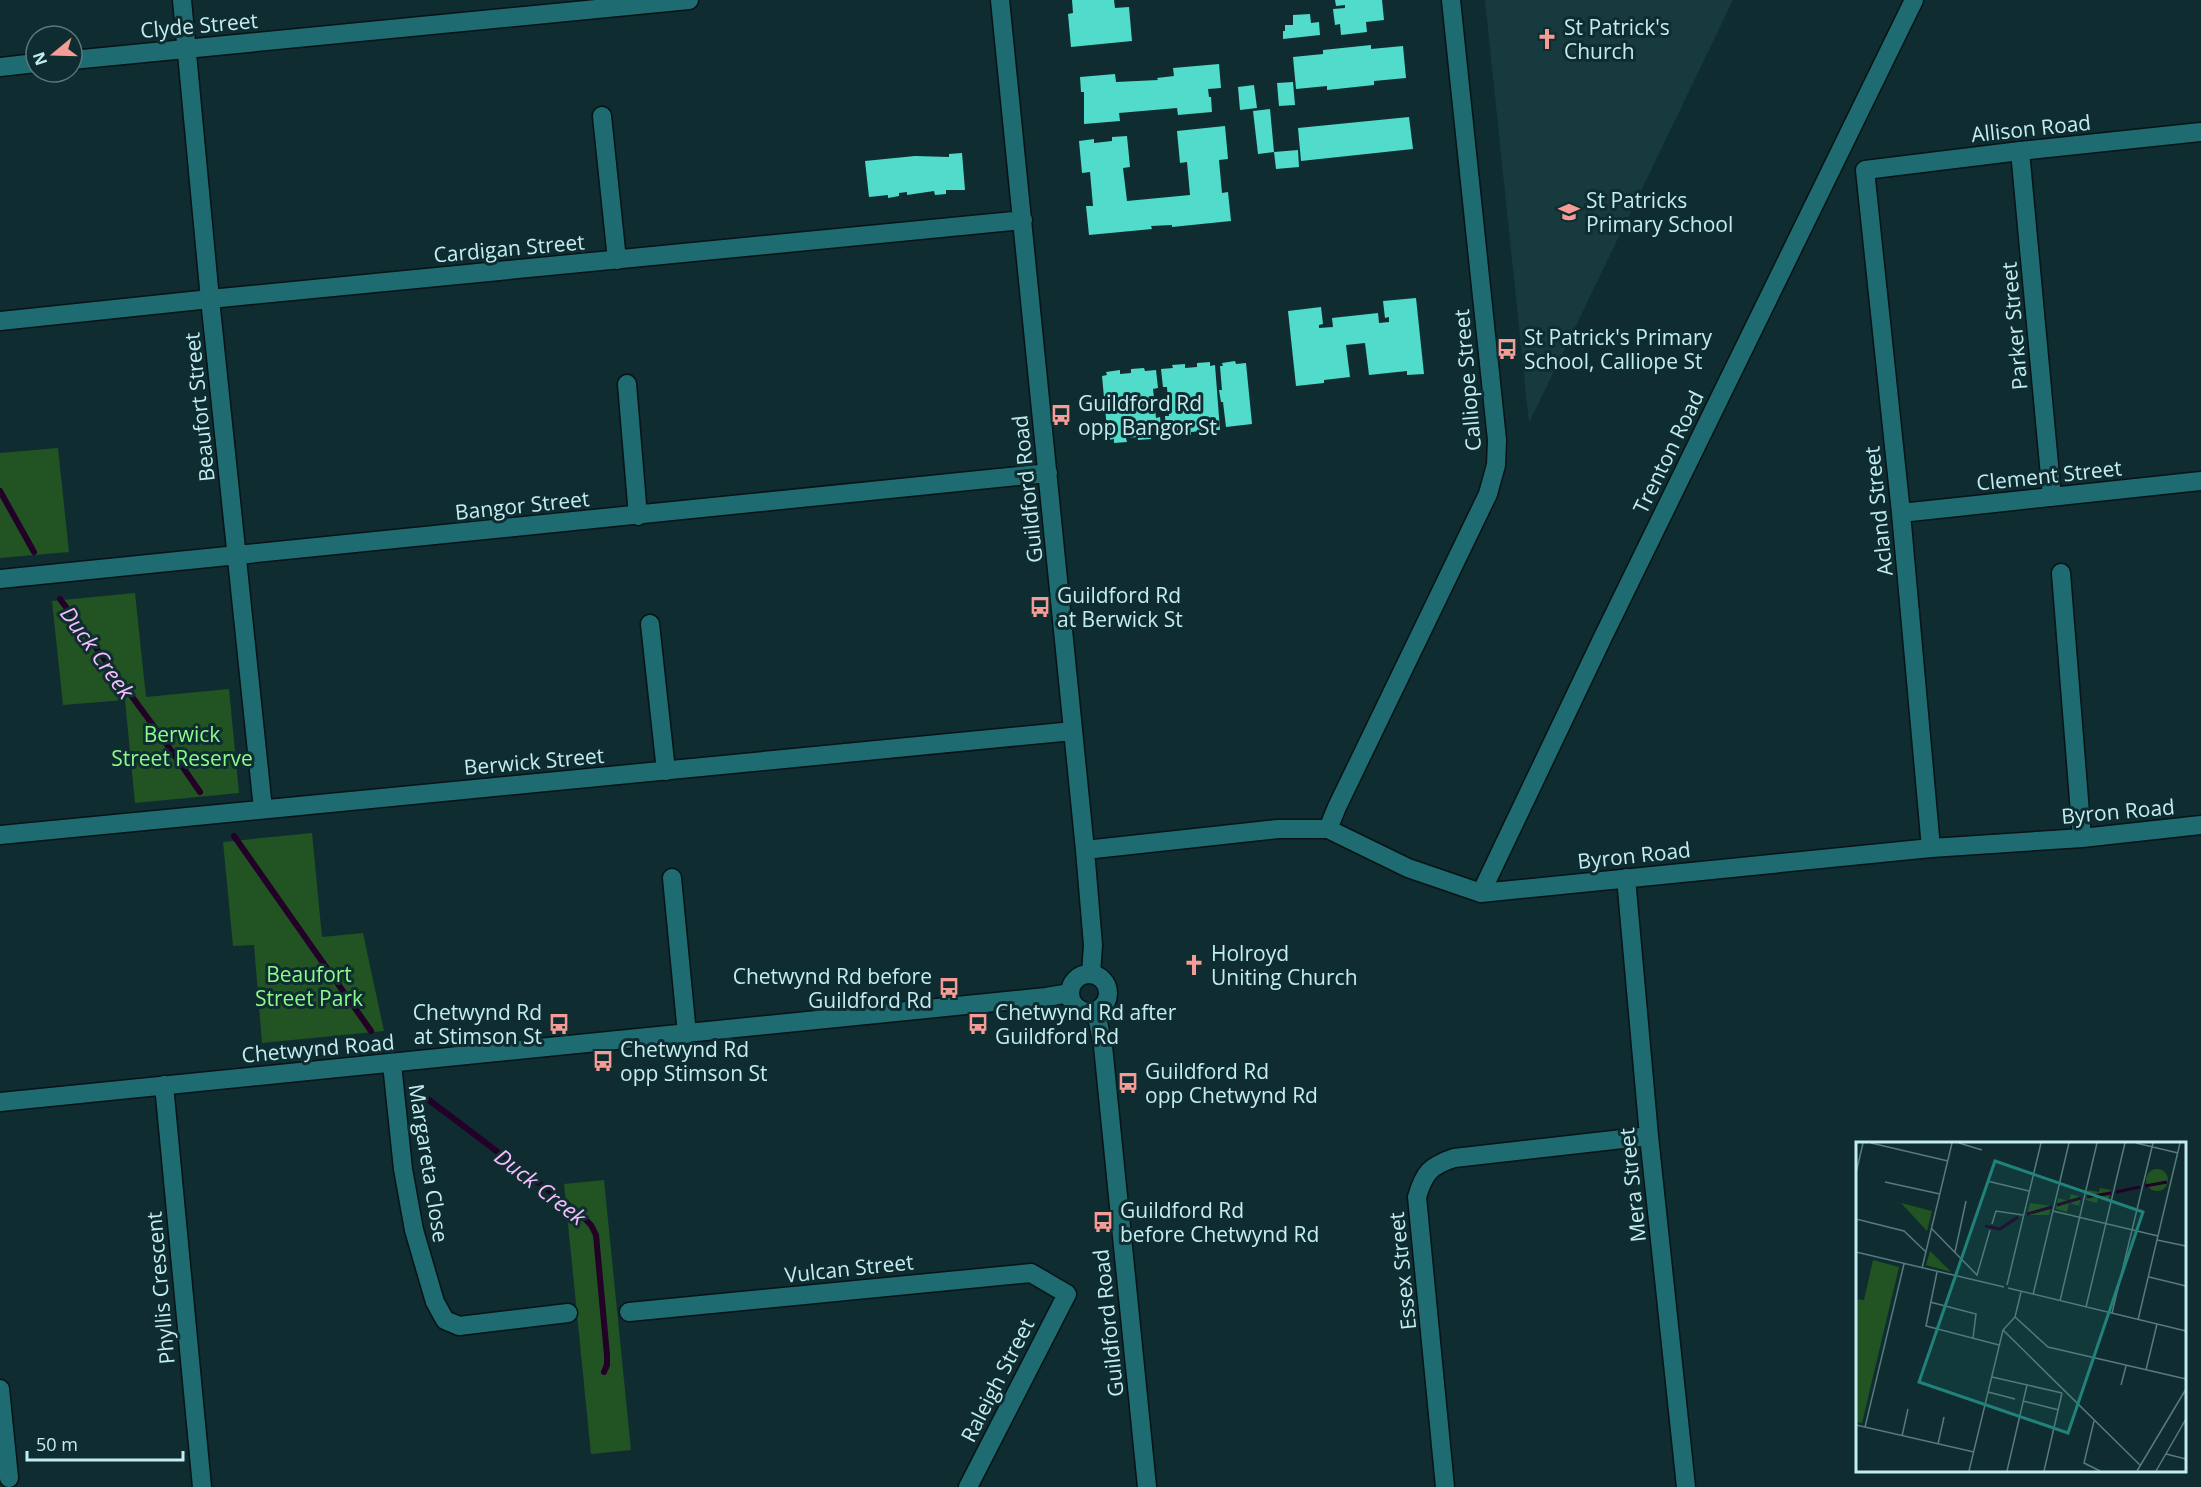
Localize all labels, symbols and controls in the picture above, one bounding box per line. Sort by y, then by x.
street label: Clyde Street [139,6,259,44]
place label: St Patrick's Church [1564,13,1670,65]
north arrow [24,24,84,84]
church icon: St Patrick's Church [1535,27,1559,51]
text: N [27,49,52,69]
street label: Allison Road [1970,108,2092,148]
place label: St Patricks Primary School [1586,186,1733,238]
school or university icon: St Patricks Primary School [1557,200,1581,224]
street label: Cardigan Street [432,227,586,269]
street label: Parker Street [1994,261,2034,391]
street label: Calliope Street [1447,308,1487,452]
place label: St Patrick's Primary School, Calliope St [1524,323,1712,375]
street label: Beaufort Street [177,331,221,483]
bus stop icon: St Patrick's Primary School, Calliope St [1495,337,1519,361]
street label: Trenton Road [1626,386,1710,518]
place label: Guildford Rd opp Bangor St [1078,389,1217,441]
bus stop icon: Guildford Rd opp Bangor St [1049,403,1073,427]
street label: Guildford Road [1005,414,1049,564]
street label: Acland Street [1857,445,1899,577]
street label: Clement Street [1975,453,2123,497]
street label: Bangor Street [453,484,591,526]
place label: Guildford Rd at Berwick St [1057,581,1183,633]
bus stop icon: Guildford Rd at Berwick St [1028,595,1052,619]
water label: Duck Creek [54,599,143,706]
park label: Berwick Street Reserve [111,720,253,772]
street label: Berwick Street [463,741,605,781]
street label: Byron Road [2060,792,2176,830]
street label: Byron Road [1576,835,1692,875]
place label: Holroyd Uniting Church [1211,939,1358,991]
church icon: Holroyd Uniting Church [1182,953,1206,977]
park label: Beaufort Street Park [255,960,363,1012]
place label: Chetwynd Rd before Guildford Rd [733,962,932,1014]
bus stop icon: Chetwynd Rd before Guildford Rd [937,976,961,1000]
place label: Chetwynd Rd at Stimson St [413,998,542,1050]
place label: Chetwynd Rd after Guildford Rd [995,998,1177,1050]
bus stop icon: Chetwynd Rd at Stimson St [547,1012,571,1036]
bus stop icon: Chetwynd Rd after Guildford Rd [966,1012,990,1036]
street label: Chetwynd Road [240,1027,396,1069]
place label: Chetwynd Rd opp Stimson St [620,1035,768,1087]
bus stop icon: Chetwynd Rd opp Stimson St [591,1049,615,1073]
place label: Guildford Rd opp Chetwynd Rd [1145,1057,1318,1109]
bus stop icon: Guildford Rd opp Chetwynd Rd [1116,1071,1140,1095]
street label: Margareta Close [403,1082,455,1244]
street label: Mera Street [1612,1126,1652,1244]
water label: Duck Creek [489,1141,594,1232]
inset map [1856,1142,2186,1472]
place label: Guildford Rd before Chetwynd Rd [1120,1196,1319,1248]
street label: Phyllis Crescent [139,1210,181,1366]
bus stop icon: Guildford Rd before Chetwynd Rd [1091,1210,1115,1234]
street label: Essex Street [1382,1211,1422,1331]
street label: Vulcan Street [783,1247,915,1289]
street label: Guildford Road [1086,1248,1130,1398]
street label: Raleigh Street [954,1313,1040,1447]
scale bar [27,1424,183,1462]
text: 50 m [36,1432,78,1456]

